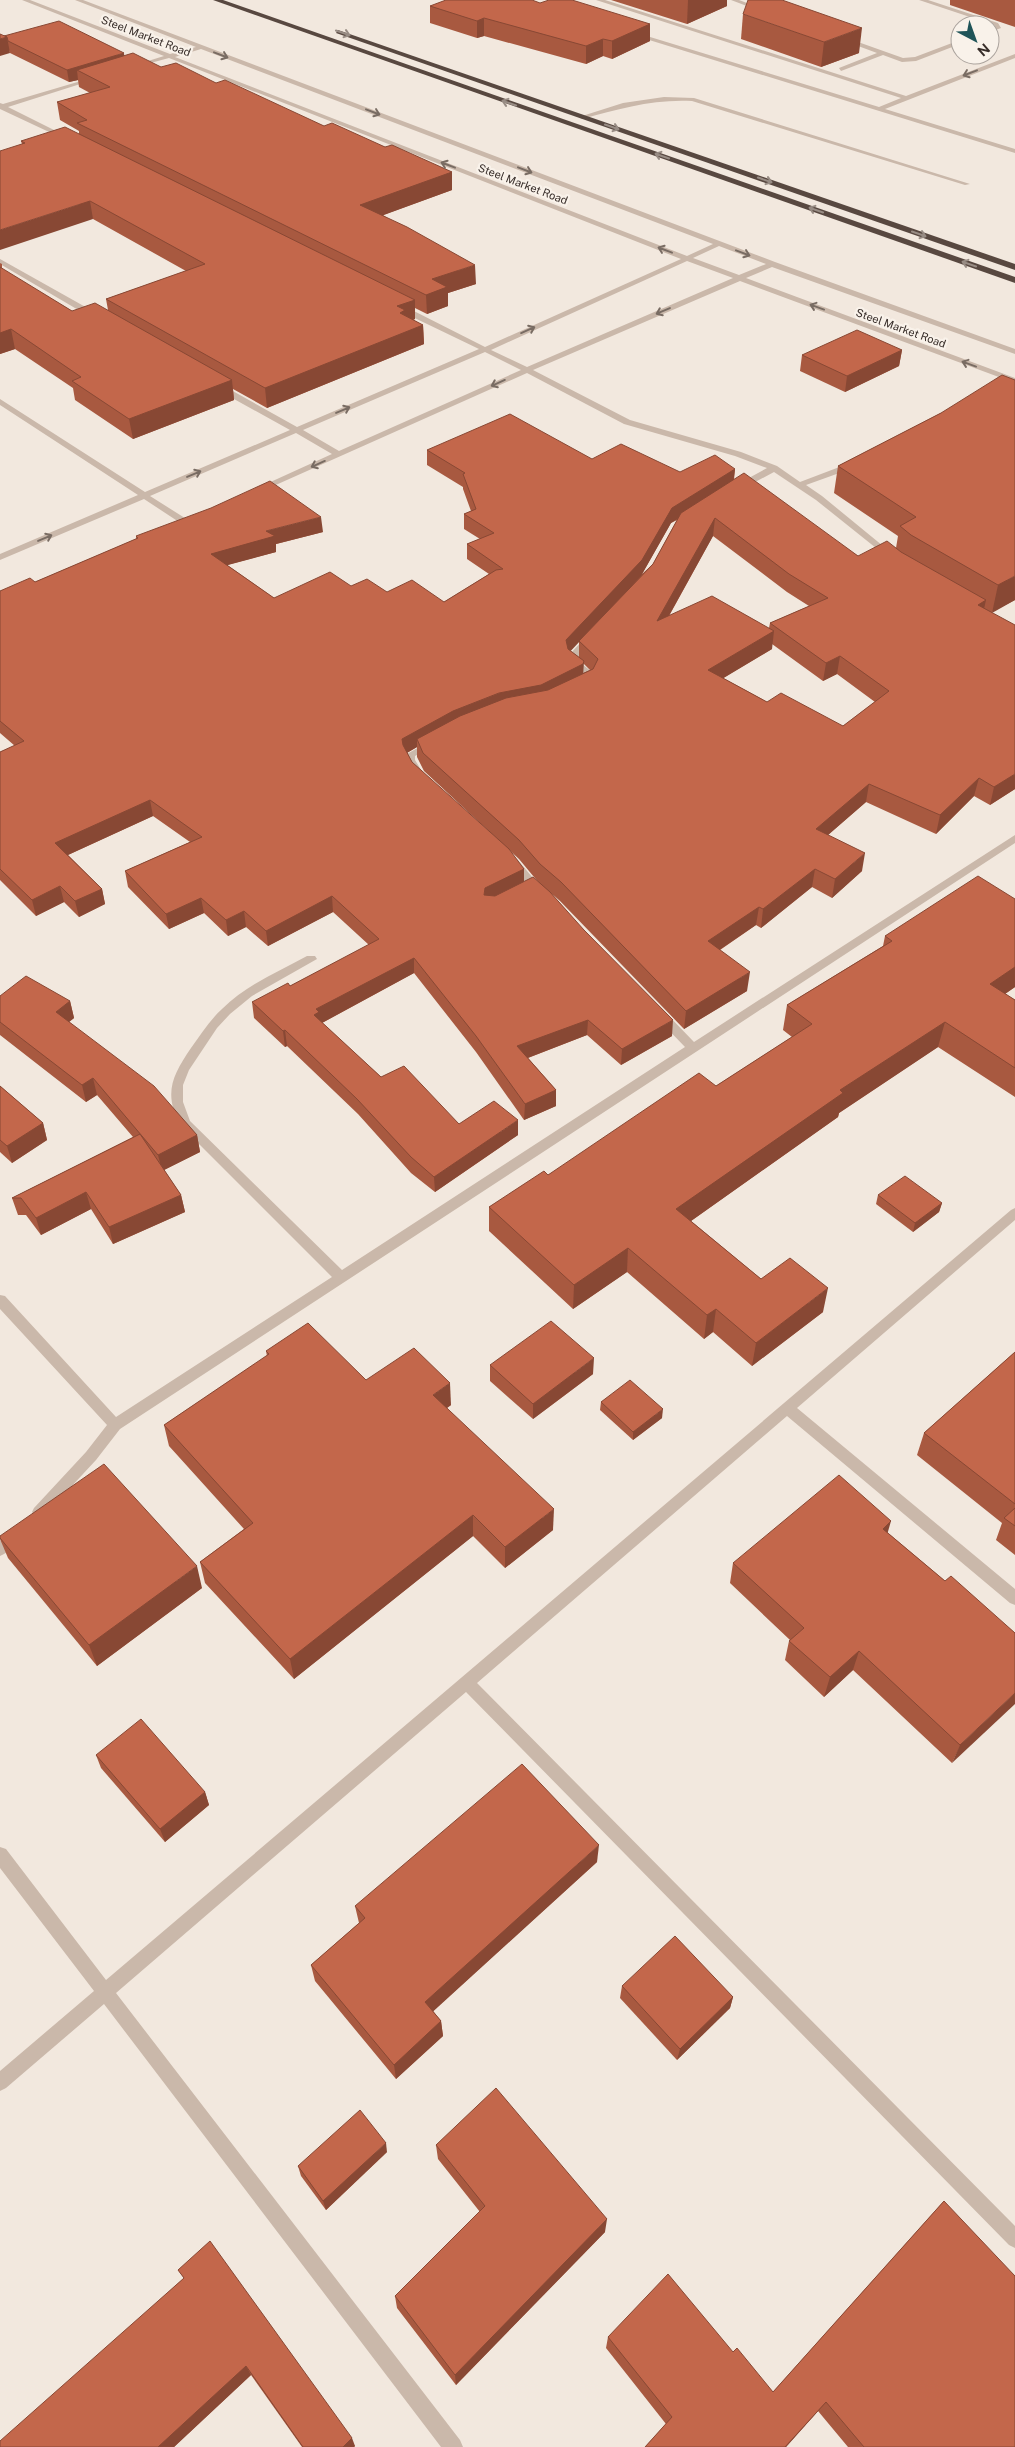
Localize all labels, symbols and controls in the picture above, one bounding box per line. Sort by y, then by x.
street label: Steel Market Road [100,13,192,59]
north arrow [950,15,1000,65]
one-way arrow [335,29,350,38]
text: N [974,40,993,59]
one-way arrow [214,51,229,60]
one-way arrow [962,69,978,78]
one-way arrow [502,98,517,107]
one-way arrow [365,108,381,117]
one-way arrow [604,123,619,132]
one-way arrow [655,151,671,161]
one-way arrow [441,160,456,169]
street label: Steel Market Road [477,161,569,207]
one-way arrow [517,166,532,175]
one-way arrow [757,176,773,185]
one-way arrow [808,205,824,214]
one-way arrow [911,230,926,239]
one-way arrow [658,245,673,254]
one-way arrow [734,249,750,258]
one-way arrow [962,259,977,268]
one-way arrow [810,302,825,311]
one-way arrow [656,306,671,316]
street label: Steel Market Road [854,306,948,350]
one-way arrow [520,324,535,334]
one-way arrow [962,359,977,368]
one-way arrow [491,378,506,388]
one-way arrow [336,405,351,414]
one-way arrow [311,459,326,469]
one-way arrow [186,469,201,479]
one-way arrow [37,533,52,543]

